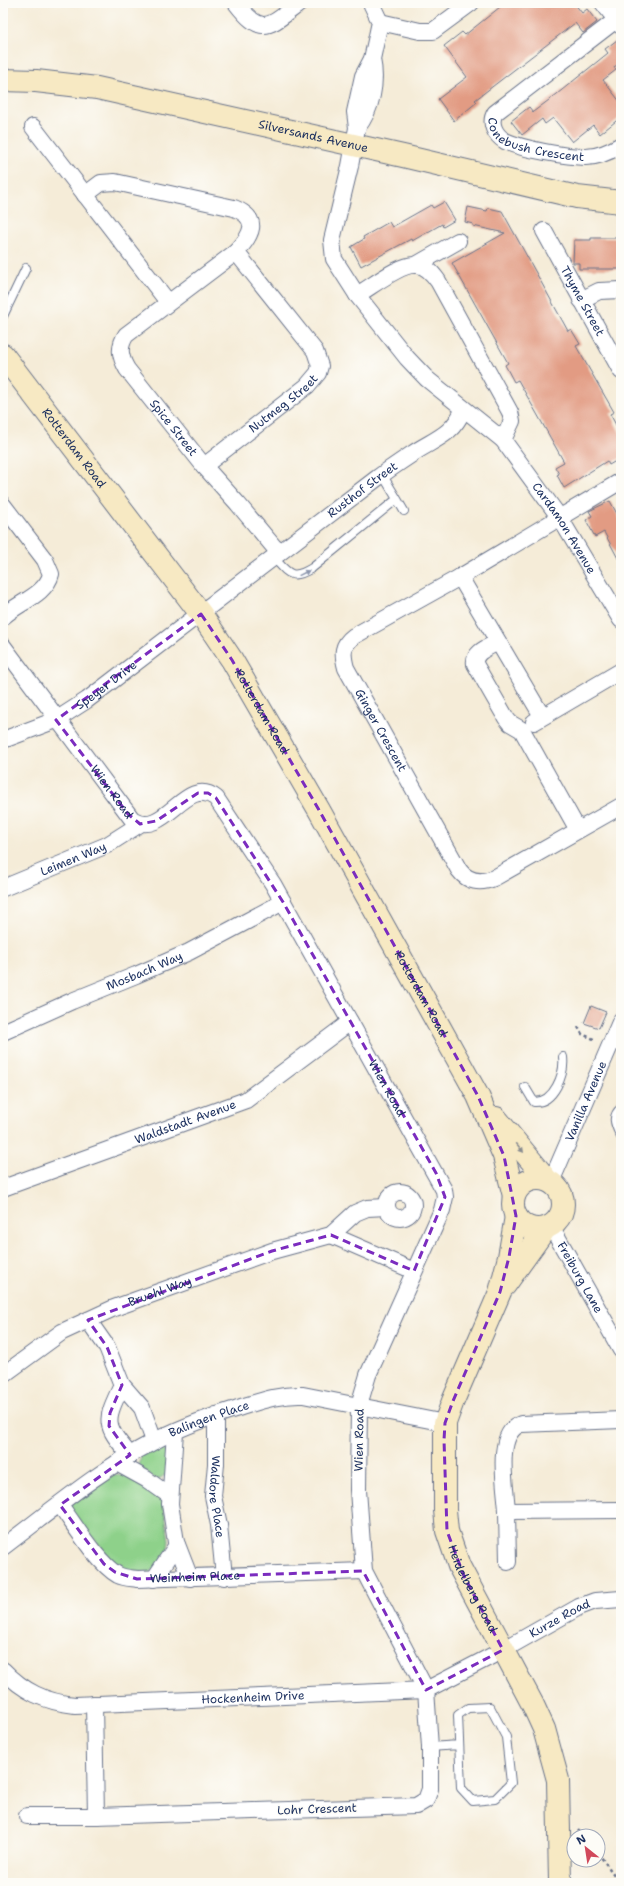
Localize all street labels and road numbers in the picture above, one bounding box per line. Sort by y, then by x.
street label: Silversands Avenue [257,116,370,156]
street label: Conebush Crescent [485,117,585,165]
street label: Thyme Street [557,263,608,339]
street label: Nutmeg Street [245,371,321,436]
street label: Spice Street [146,396,201,459]
street label: Rotterdam Road [38,405,110,491]
street label: Rusthof Street [324,458,401,521]
street label: Cardamon Avenue [529,479,600,577]
street label: Speyer Drive [73,657,140,713]
street label: Rotterdam Road [231,666,293,758]
street label: Ginger Crescent [351,686,410,775]
street label: Wien Road [87,762,137,822]
street label: Leimen Way [38,838,109,880]
street label: Mosbach Way [104,948,185,994]
street label: Rotterdam Road [391,948,452,1040]
street label: Wien Road [365,1057,410,1120]
street label: Vanilla Avenue [561,1058,610,1144]
street label: Waldstadt Avenue [132,1096,239,1148]
street label: Freiburg Lane [553,1239,607,1316]
street label: Bruehl Way [126,1273,194,1310]
street label: Balingen Place [166,1397,251,1441]
street label: Wien Road [350,1408,368,1472]
street label: Waldore Place [205,1455,228,1539]
street label: Heidelberg Road [444,1542,501,1636]
street label: Weinheim Place [149,1567,241,1587]
street label: Kurze Road [526,1595,593,1642]
street label: Hockenheim Drive [201,1687,305,1708]
street label: Lohr Crescent [277,1800,357,1818]

